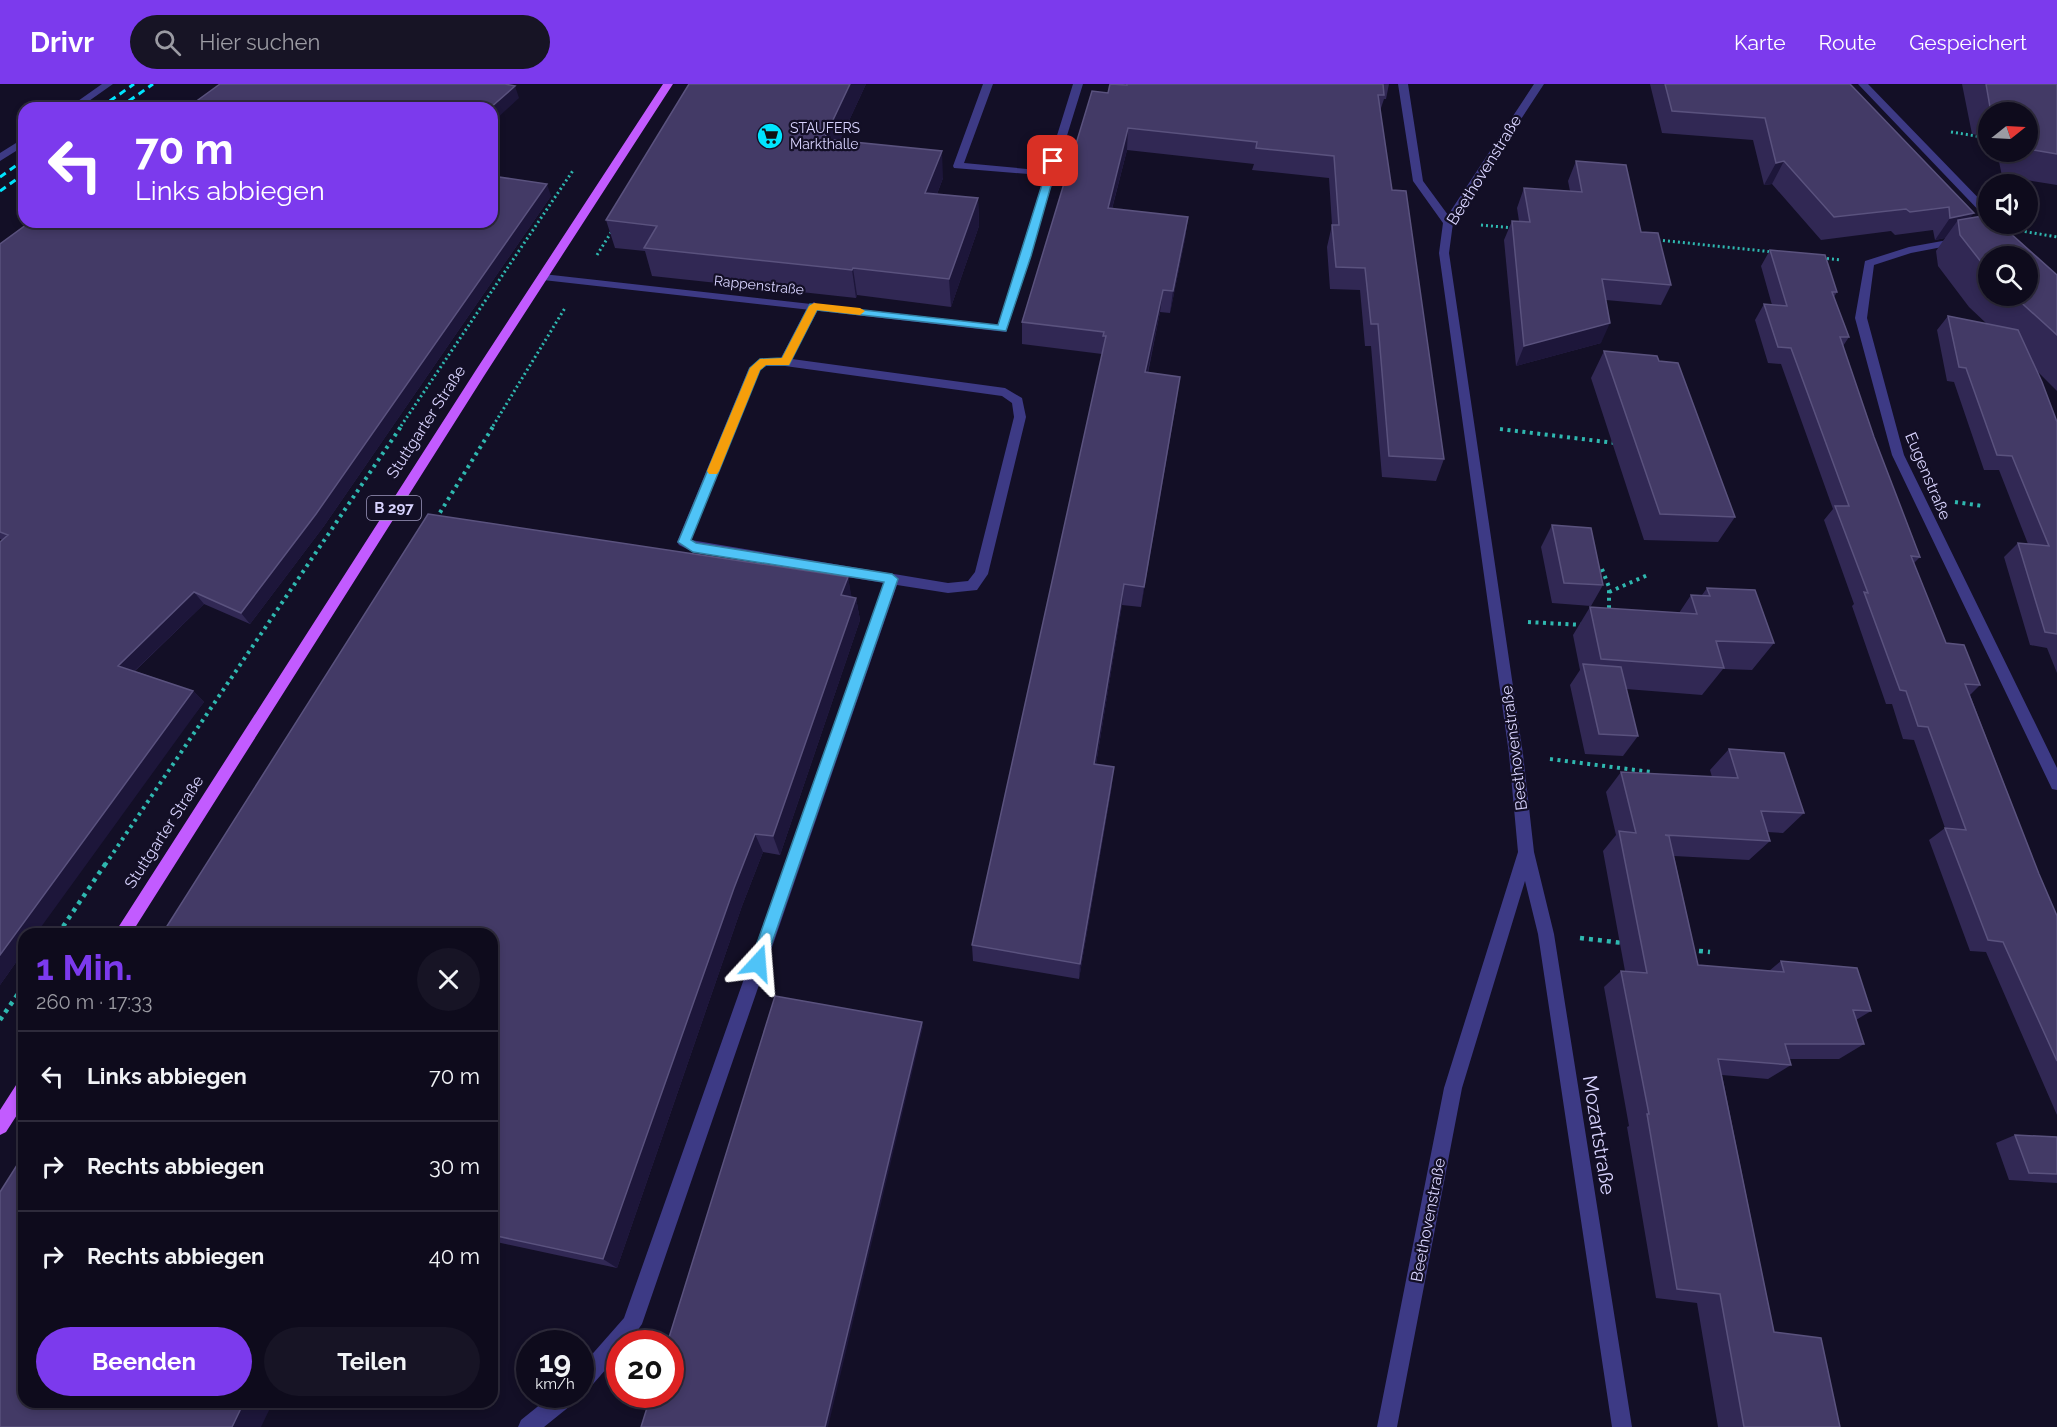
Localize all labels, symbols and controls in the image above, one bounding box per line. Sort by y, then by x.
search box [130,15,550,69]
text: Drivr [30,26,94,59]
icon: search [151,26,184,59]
text: Hier suchen [199,29,320,55]
text: Karte [1734,30,1786,55]
text: Route [1819,30,1876,55]
text: Gespeichert [1909,30,2027,55]
north arrow [1978,102,2038,162]
map controls [1978,102,2038,306]
street label: Beethovenstraße [1443,112,1525,228]
place label: STAUFERS Markthalle [790,120,861,152]
supermarket icon: STAUFERS Markthalle [755,121,785,151]
text: 70 m [135,125,234,174]
icon: left [36,126,114,204]
pin [1027,135,1078,186]
icon: arrive [1036,144,1069,177]
button: sound [1978,174,2038,234]
text: Links abbiegen [135,175,325,206]
button: search [1978,246,2038,306]
street label: Rappenstraße [713,272,805,298]
street label: Stuttgarter Straße [382,362,470,482]
street label: Eugenstraße [1901,429,1955,523]
road number: B 297 [367,496,421,520]
street label: Beethovenstraße [1497,684,1531,812]
street label: Stuttgarter Straße [120,772,208,892]
position arrow [726,931,790,995]
text: 1 Min. [36,946,133,988]
button: close [417,948,480,1011]
text: 260 m · 17:33 [36,990,152,1014]
icon: left [36,1060,69,1093]
text: Links abbiegen [87,1063,247,1089]
text: 70 m [429,1063,480,1089]
street label: Mozartstraße [1578,1074,1620,1197]
icon: right [36,1150,69,1183]
text: Rechts abbiegen [87,1153,264,1179]
text: 30 m [429,1153,480,1179]
street label: Beethovenstraße [1407,1156,1449,1284]
icon: right [36,1240,69,1273]
text: Rechts abbiegen [87,1243,264,1269]
text: 40 m [429,1243,480,1269]
button: Beenden [36,1327,252,1396]
button: Teilen [264,1327,480,1396]
speed limit sign: 20 [606,1330,684,1408]
text: 19 [539,1344,571,1379]
text: km/h [535,1375,575,1393]

